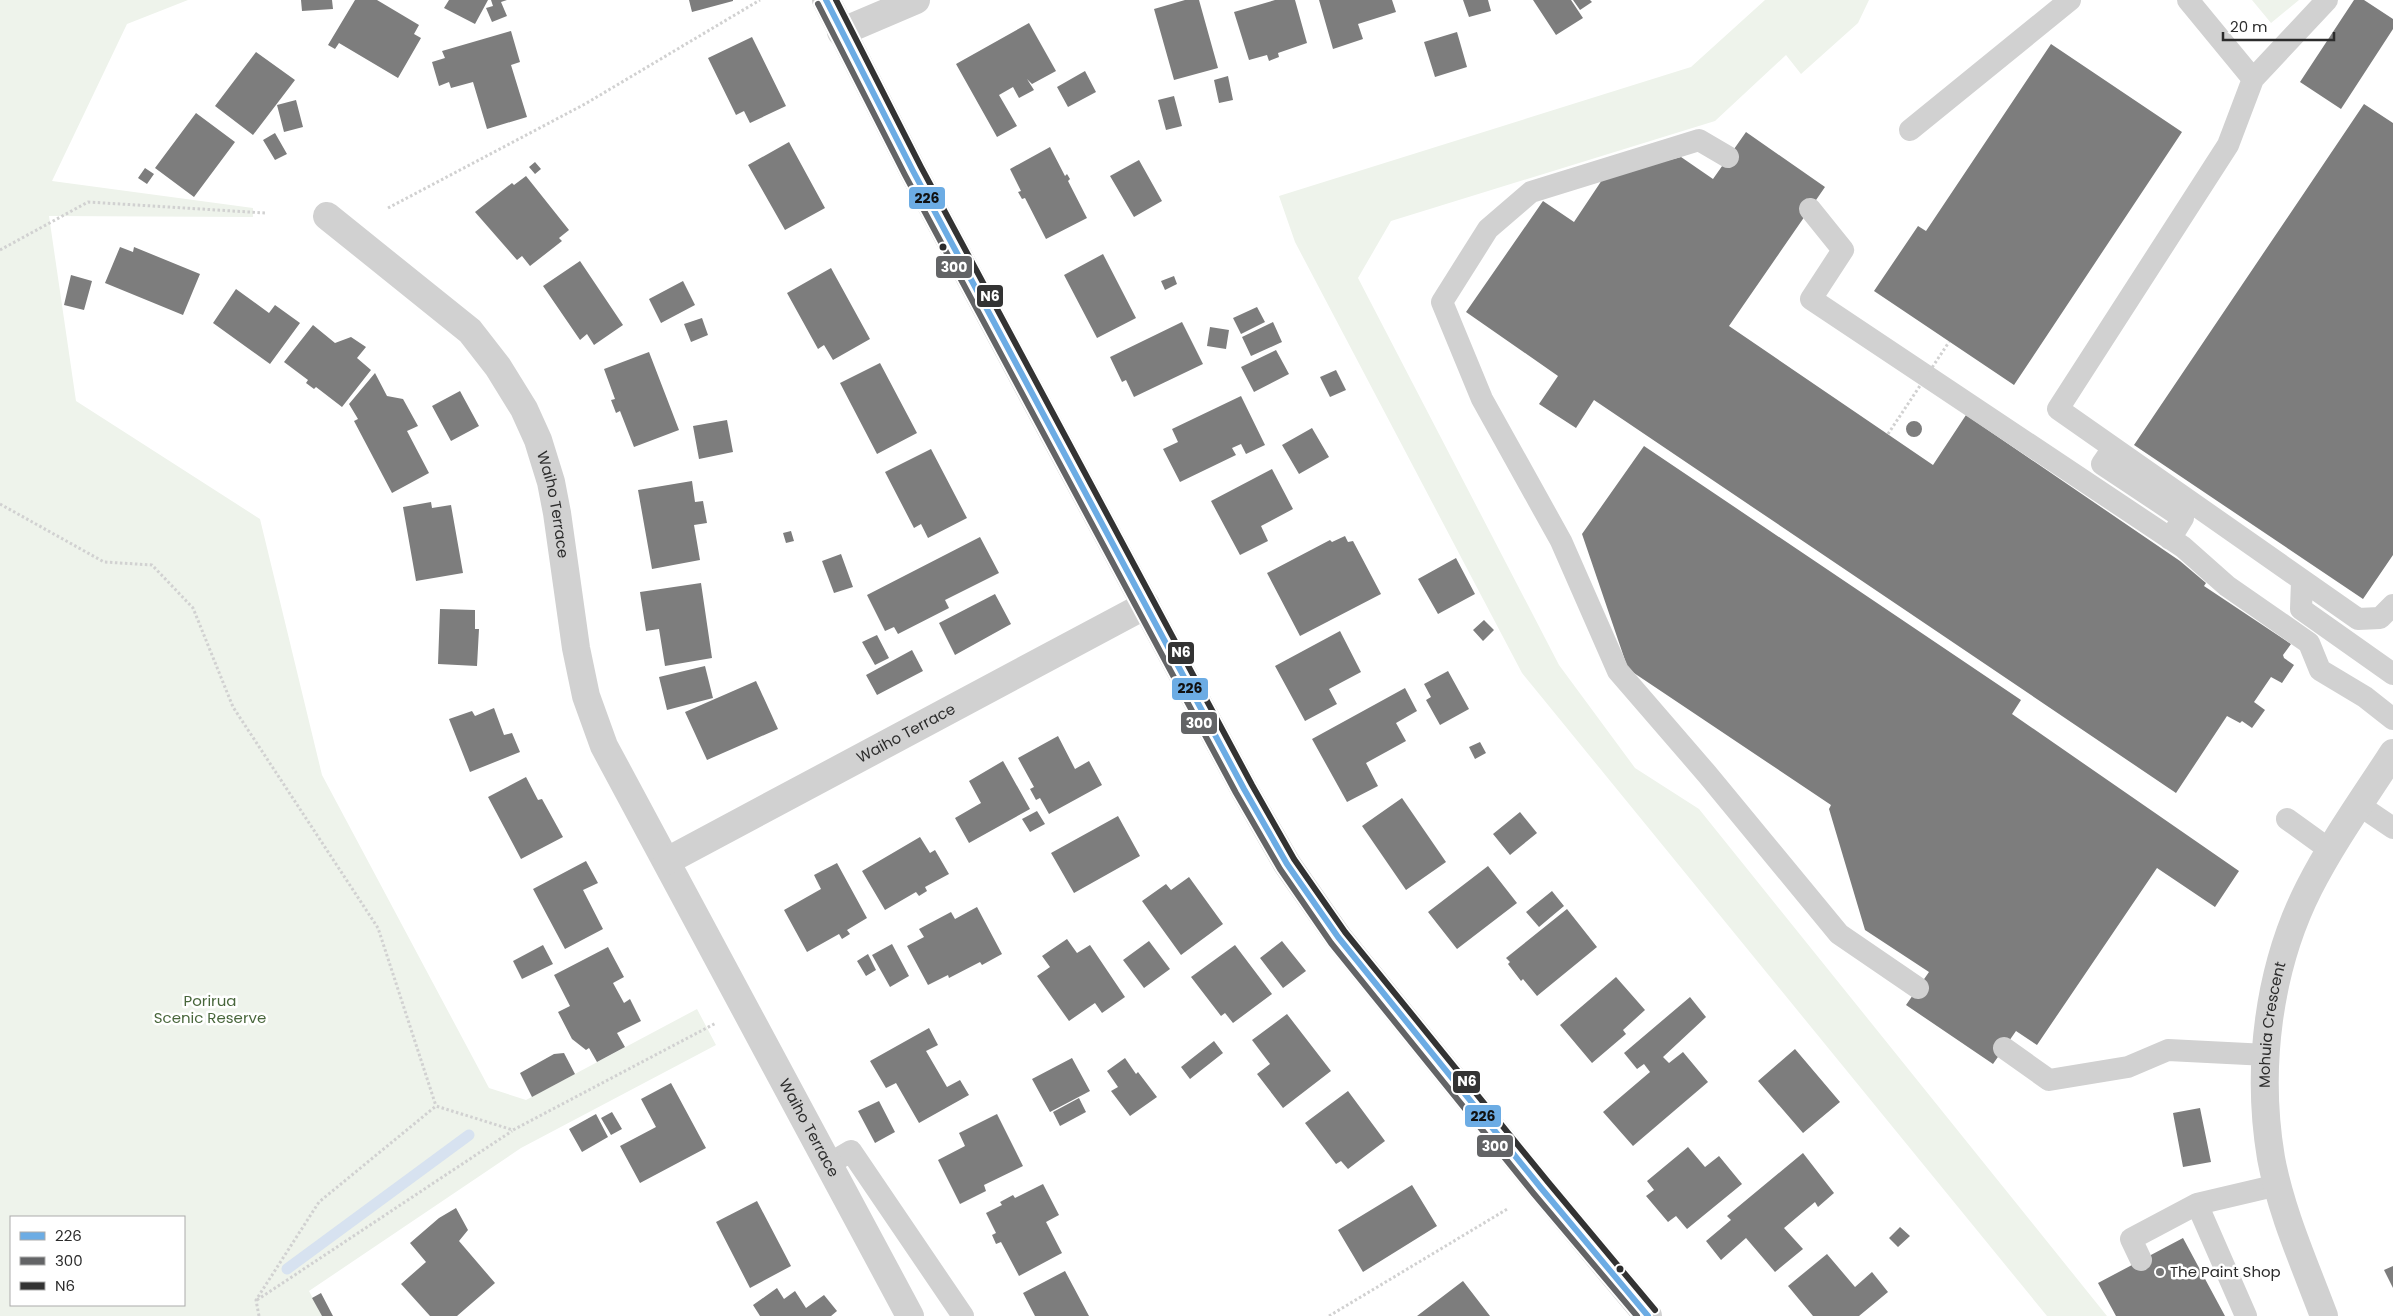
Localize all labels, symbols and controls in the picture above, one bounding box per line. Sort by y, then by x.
scale bar [2223,10,2334,42]
text: 20 m [2230,16,2268,37]
line badge: 226 [908,186,946,210]
text: 226 [915,188,940,208]
unlabelled marker [938,242,948,252]
line badge: 300 [935,255,973,279]
text: 300 [941,257,967,277]
line badge: N6 [976,284,1004,308]
text: N6 [980,286,1000,306]
street label: Waiho Terrace [532,448,574,559]
line badge: N6 [1167,641,1195,665]
text: N6 [1171,642,1191,662]
line badge: 226 [1171,677,1209,701]
text: 226 [1178,678,1203,698]
street label: Waiho Terrace [853,698,959,768]
line badge: 300 [1180,711,1218,735]
text: 300 [1186,713,1212,733]
street label: Mohuia Crescent [2254,959,2290,1088]
park label: Porirua Scenic Reserve [154,990,266,1028]
line badge: N6 [1452,1070,1481,1094]
text: N6 [1457,1071,1477,1091]
street label: Waiho Terrace [774,1075,844,1181]
line badge: 226 [1464,1104,1502,1128]
text: 226 [1471,1106,1496,1126]
line badge: 300 [1476,1134,1514,1158]
text: 300 [1482,1136,1508,1156]
legend [10,1216,185,1306]
text: 226 [55,1225,82,1246]
text: 300 [55,1250,83,1271]
place label: The Paint Shop [2170,1261,2281,1282]
unlabelled marker [1615,1264,1625,1274]
marker: The Paint Shop [2154,1266,2166,1278]
text: N6 [55,1275,75,1296]

